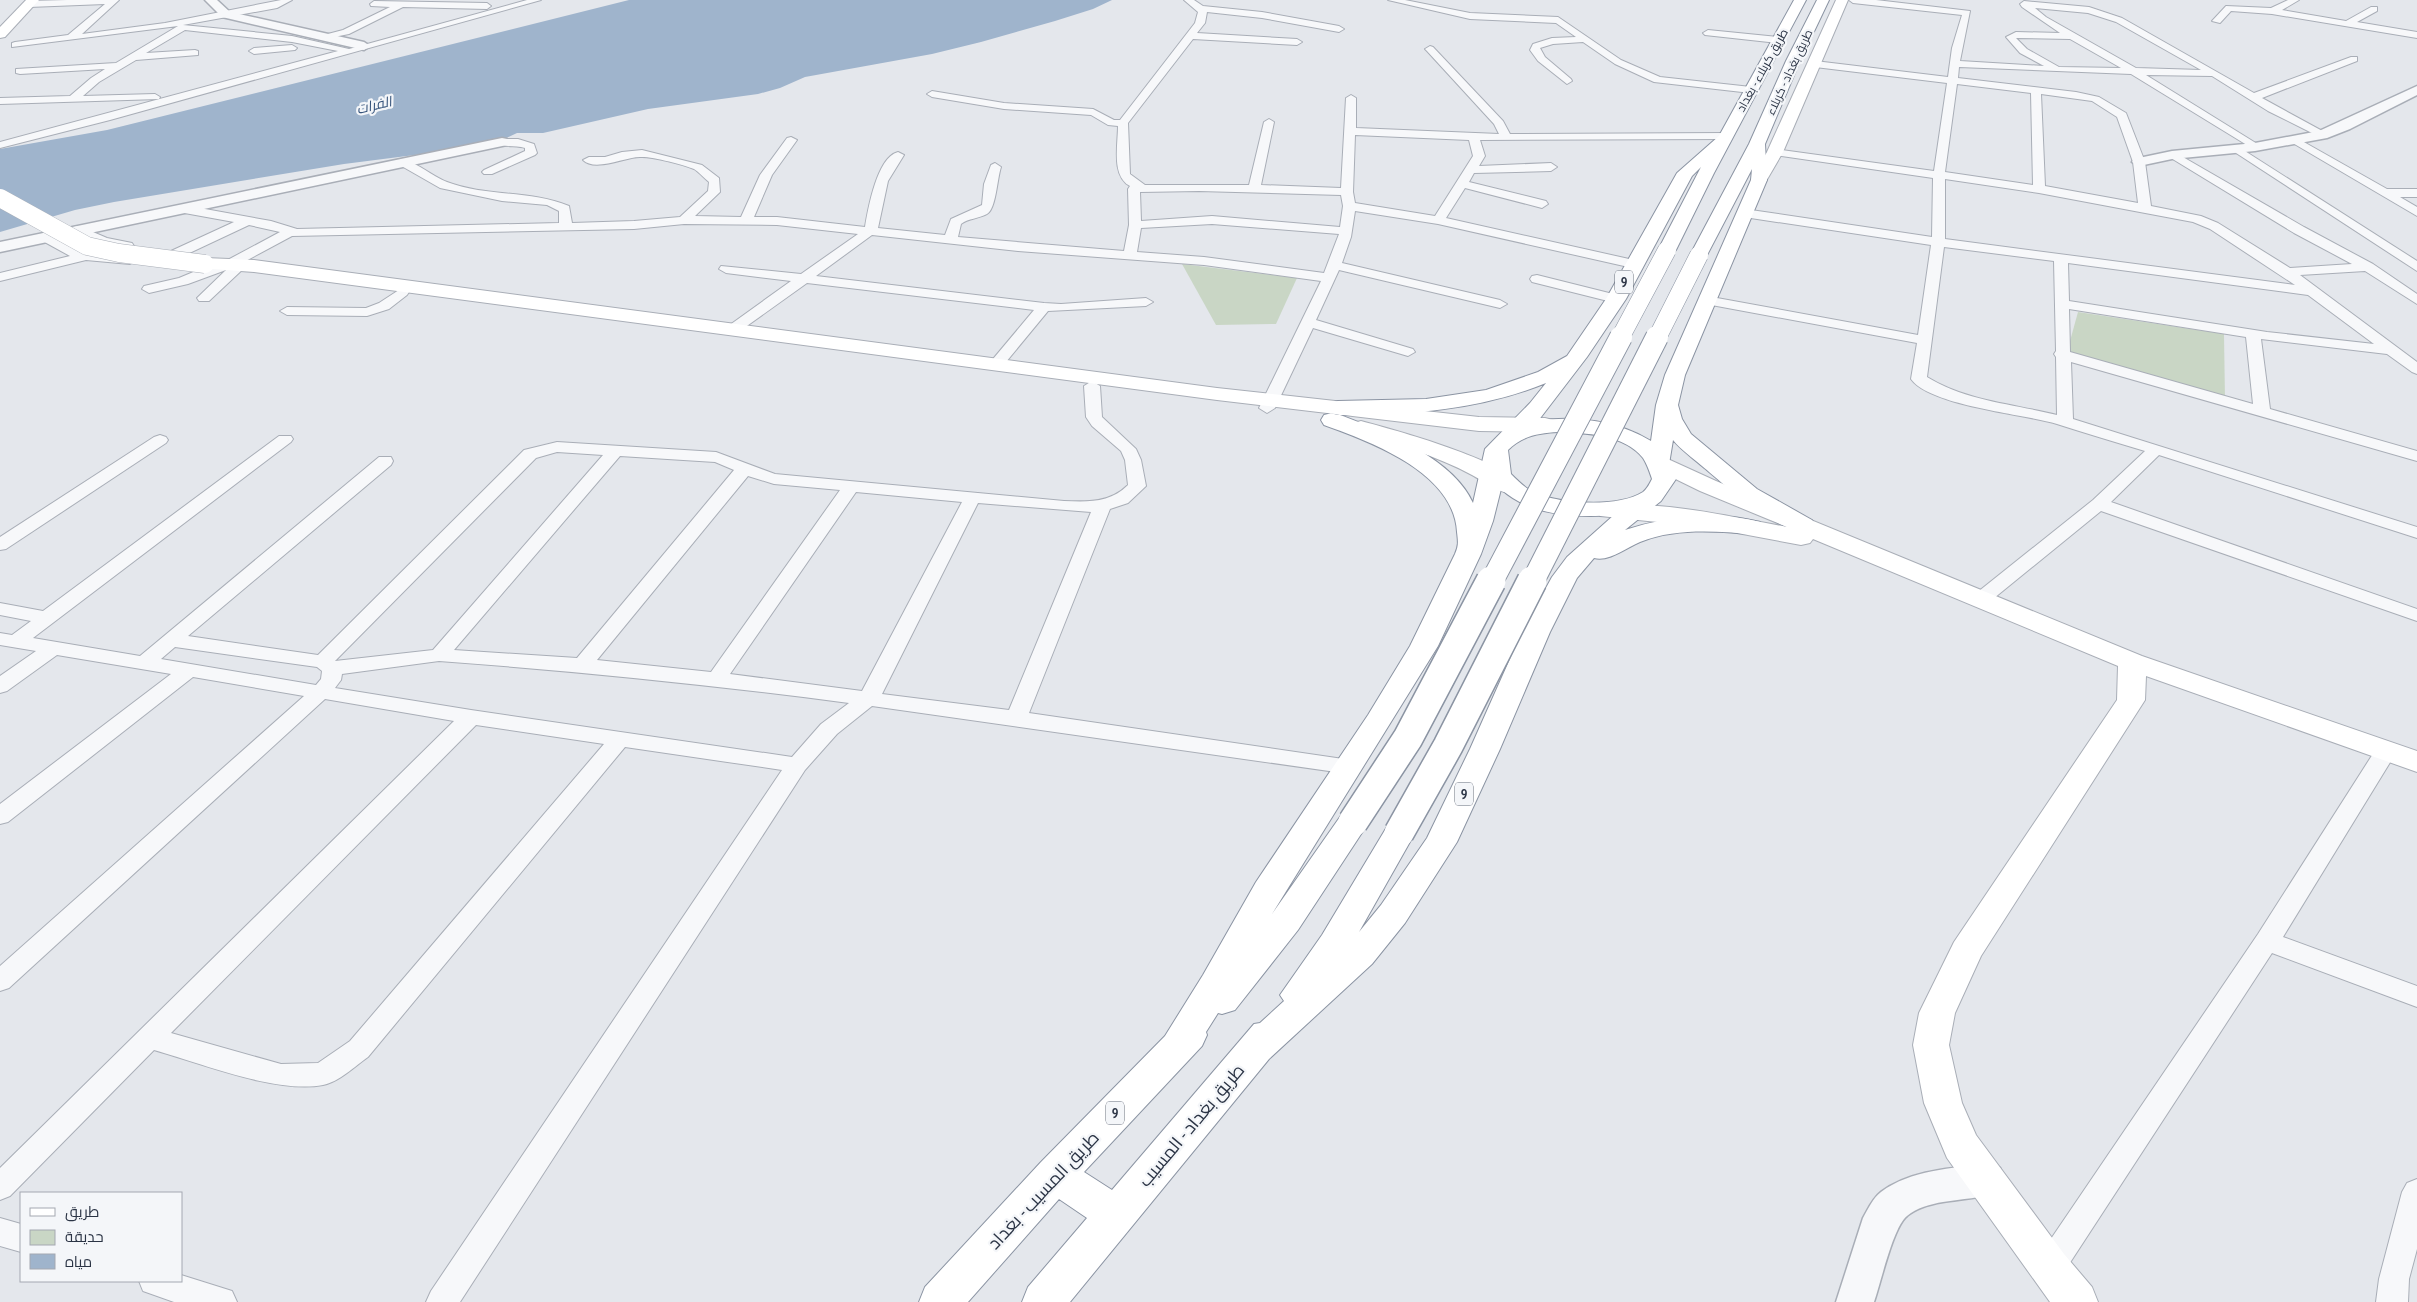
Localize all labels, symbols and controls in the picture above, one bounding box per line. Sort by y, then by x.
street label: طريق كربلاء - بغداد [1733,26,1791,114]
street label: طريق بغداد - كربلاء [1763,27,1815,117]
water label: الفرات [355,92,395,118]
road number: 9 [1615,270,1633,294]
road number: 9 [1455,782,1473,806]
street label: طريق بغداد - المسيب [1133,1059,1250,1192]
road number: 9 [1106,1102,1124,1124]
street label: طريق المسيب - بغداد [982,1126,1104,1255]
legend [20,1192,182,1282]
text: طريق [65,1202,99,1222]
text: حديقة [65,1227,104,1246]
text: مياه [65,1252,92,1271]

